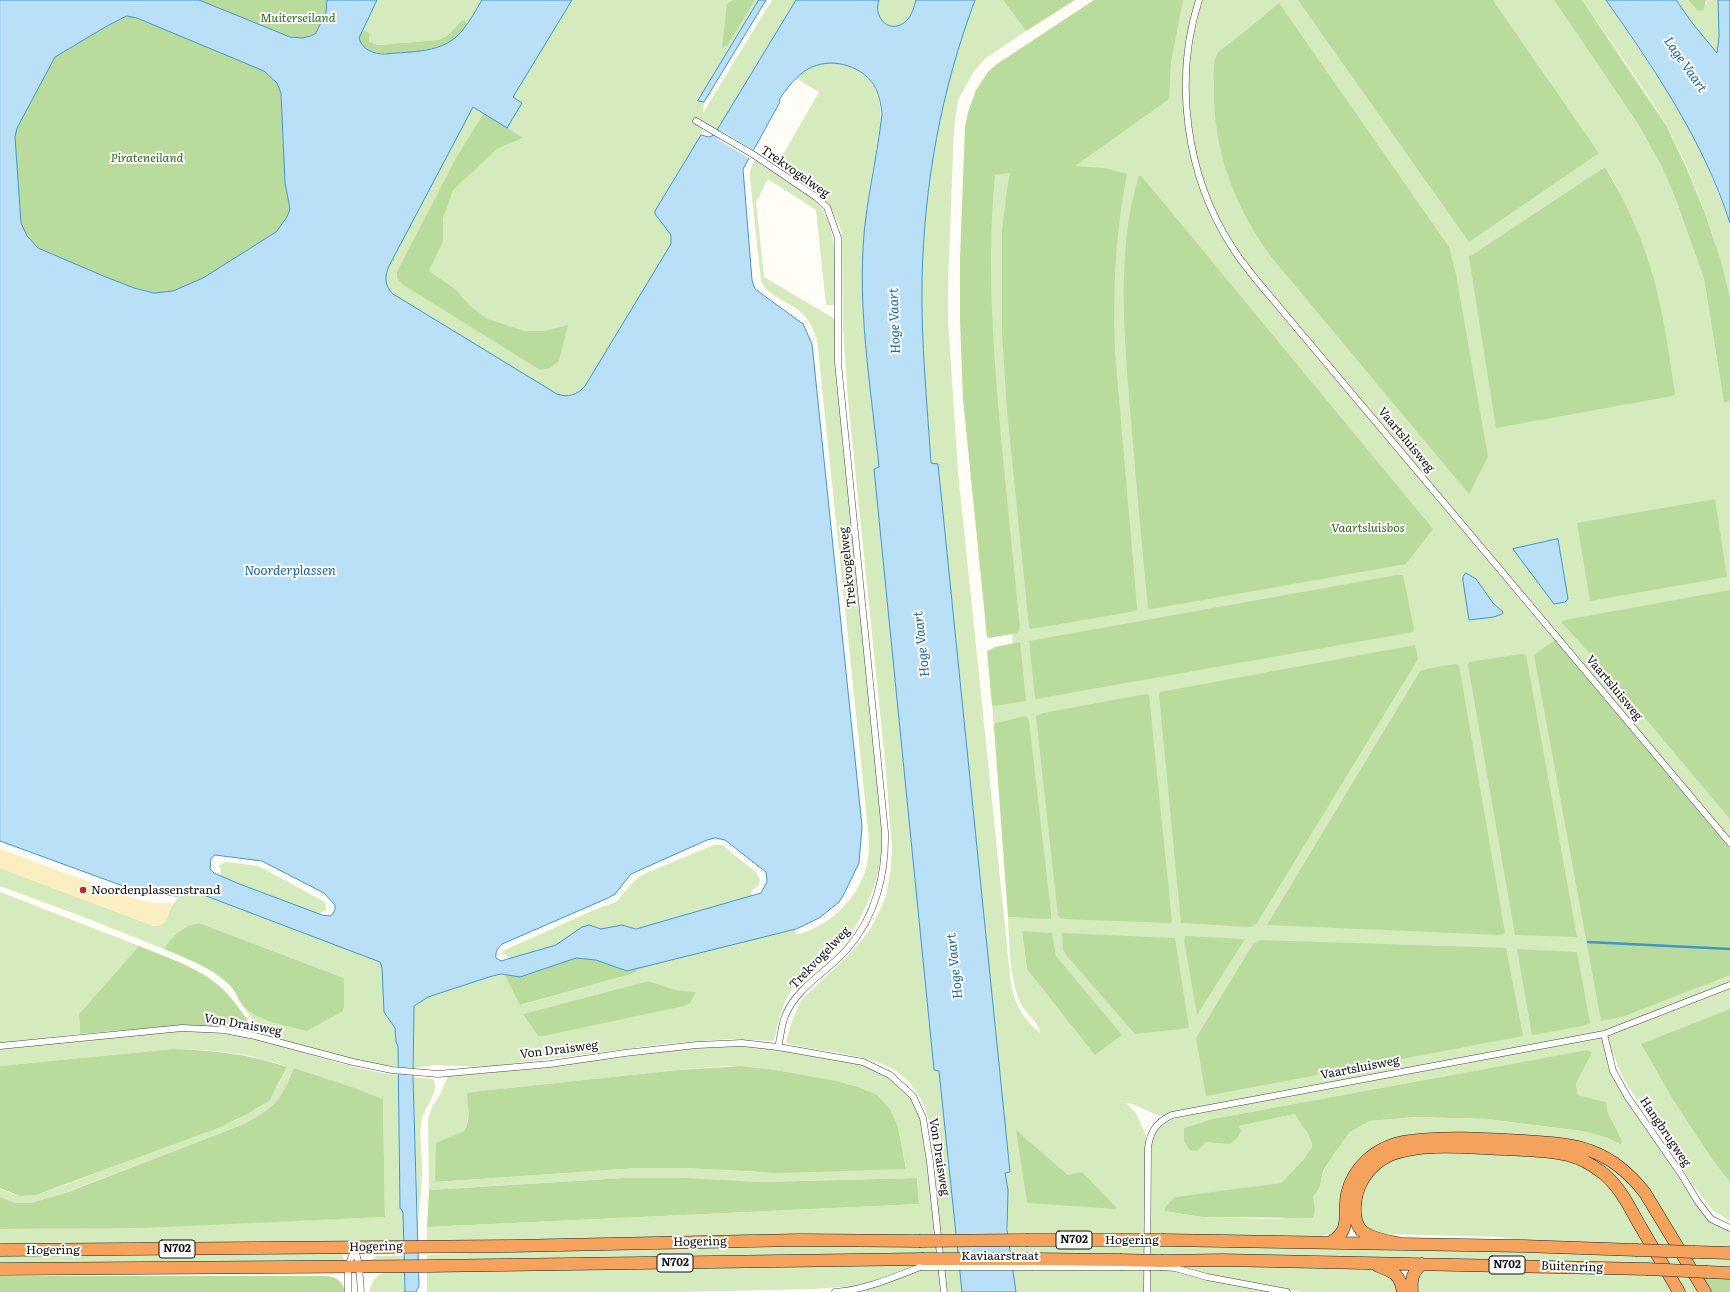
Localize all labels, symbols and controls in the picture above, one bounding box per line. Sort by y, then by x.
park label: Muiterseiland [260,11,336,25]
water label: Lage Vaart [1660,34,1710,96]
street label: Trekvogelweg [758,143,832,201]
park label: Pirateneiland [111,151,183,165]
water label: Hoge Vaart [886,288,904,354]
street label: Vaartsluisweg [1375,405,1437,475]
park label: Vaartsluisbos [1331,521,1405,535]
street label: Trekvogelweg [837,526,859,608]
water label: Noorderplassen [244,563,336,579]
water label: Hoge Vaart [911,610,933,678]
street label: Vaartsluisweg [1583,653,1645,723]
place label: Noordenplassenstrand [91,883,221,897]
marker: Noordenplassenstrand [78,885,88,895]
street label: Trekvogelweg [787,924,853,992]
water label: Hoge Vaart [944,932,966,1000]
street label: Von Draisweg [203,1011,283,1039]
street label: Von Draisweg [519,1038,599,1062]
street label: Vaartsluisweg [1319,1053,1401,1083]
street label: Hangbrugweg [1636,1094,1694,1170]
street label: Von Draisweg [926,1117,952,1197]
road number: N702 [1056,1231,1092,1249]
street label: Hogering [1105,1233,1159,1247]
street label: Hogering [673,1234,727,1250]
street label: Hogering [349,1239,403,1255]
road number: N702 [159,1240,195,1258]
street label: Hogering [26,1243,80,1257]
street label: Kaviaarstraat [961,1249,1039,1263]
road number: N702 [657,1254,693,1272]
road number: N702 [1489,1256,1525,1274]
street label: Buitenring [1541,1259,1603,1275]

